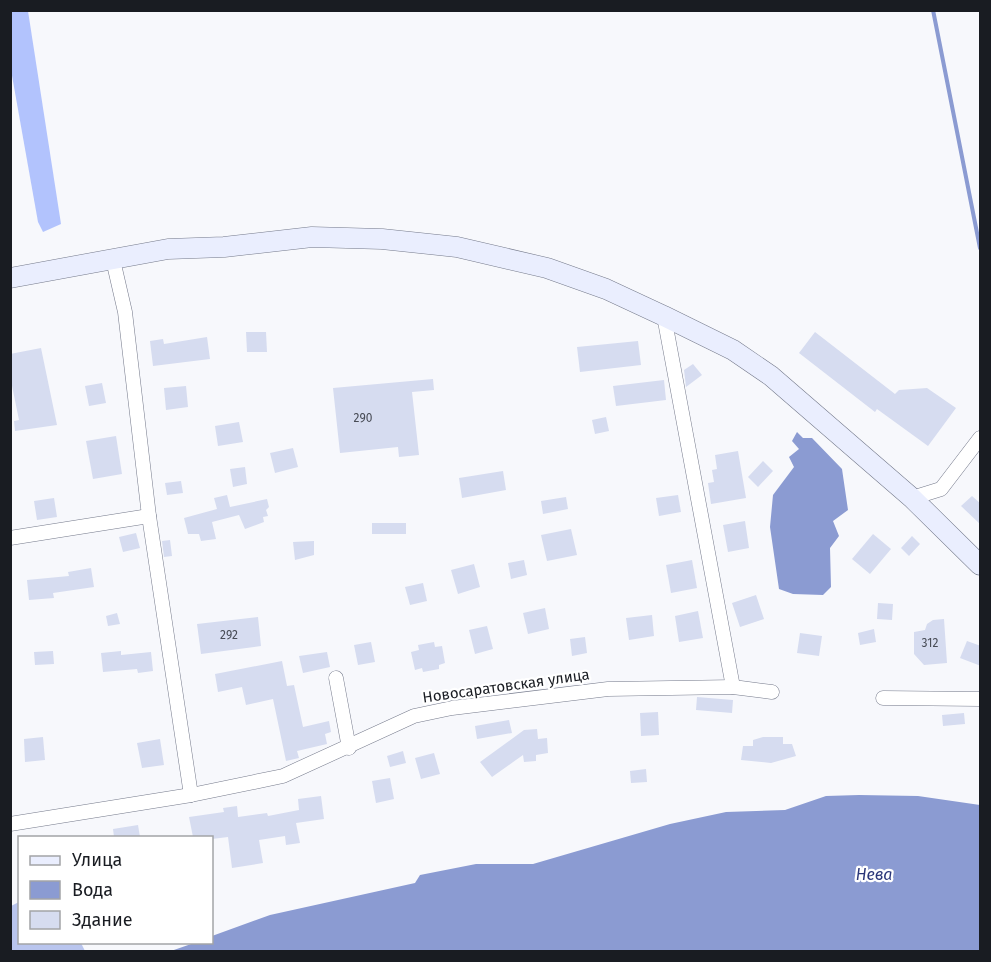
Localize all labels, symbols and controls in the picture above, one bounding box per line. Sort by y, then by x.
house number: 290 [354,411,373,425]
house number: 292 [220,628,238,642]
house number: 312 [922,636,938,650]
street label: Новосаратовская улица [421,665,591,707]
legend [18,836,213,944]
text: Улица [72,849,122,871]
water label: Нева [856,865,892,884]
text: Вода [72,879,113,901]
text: Здание [72,909,133,931]

